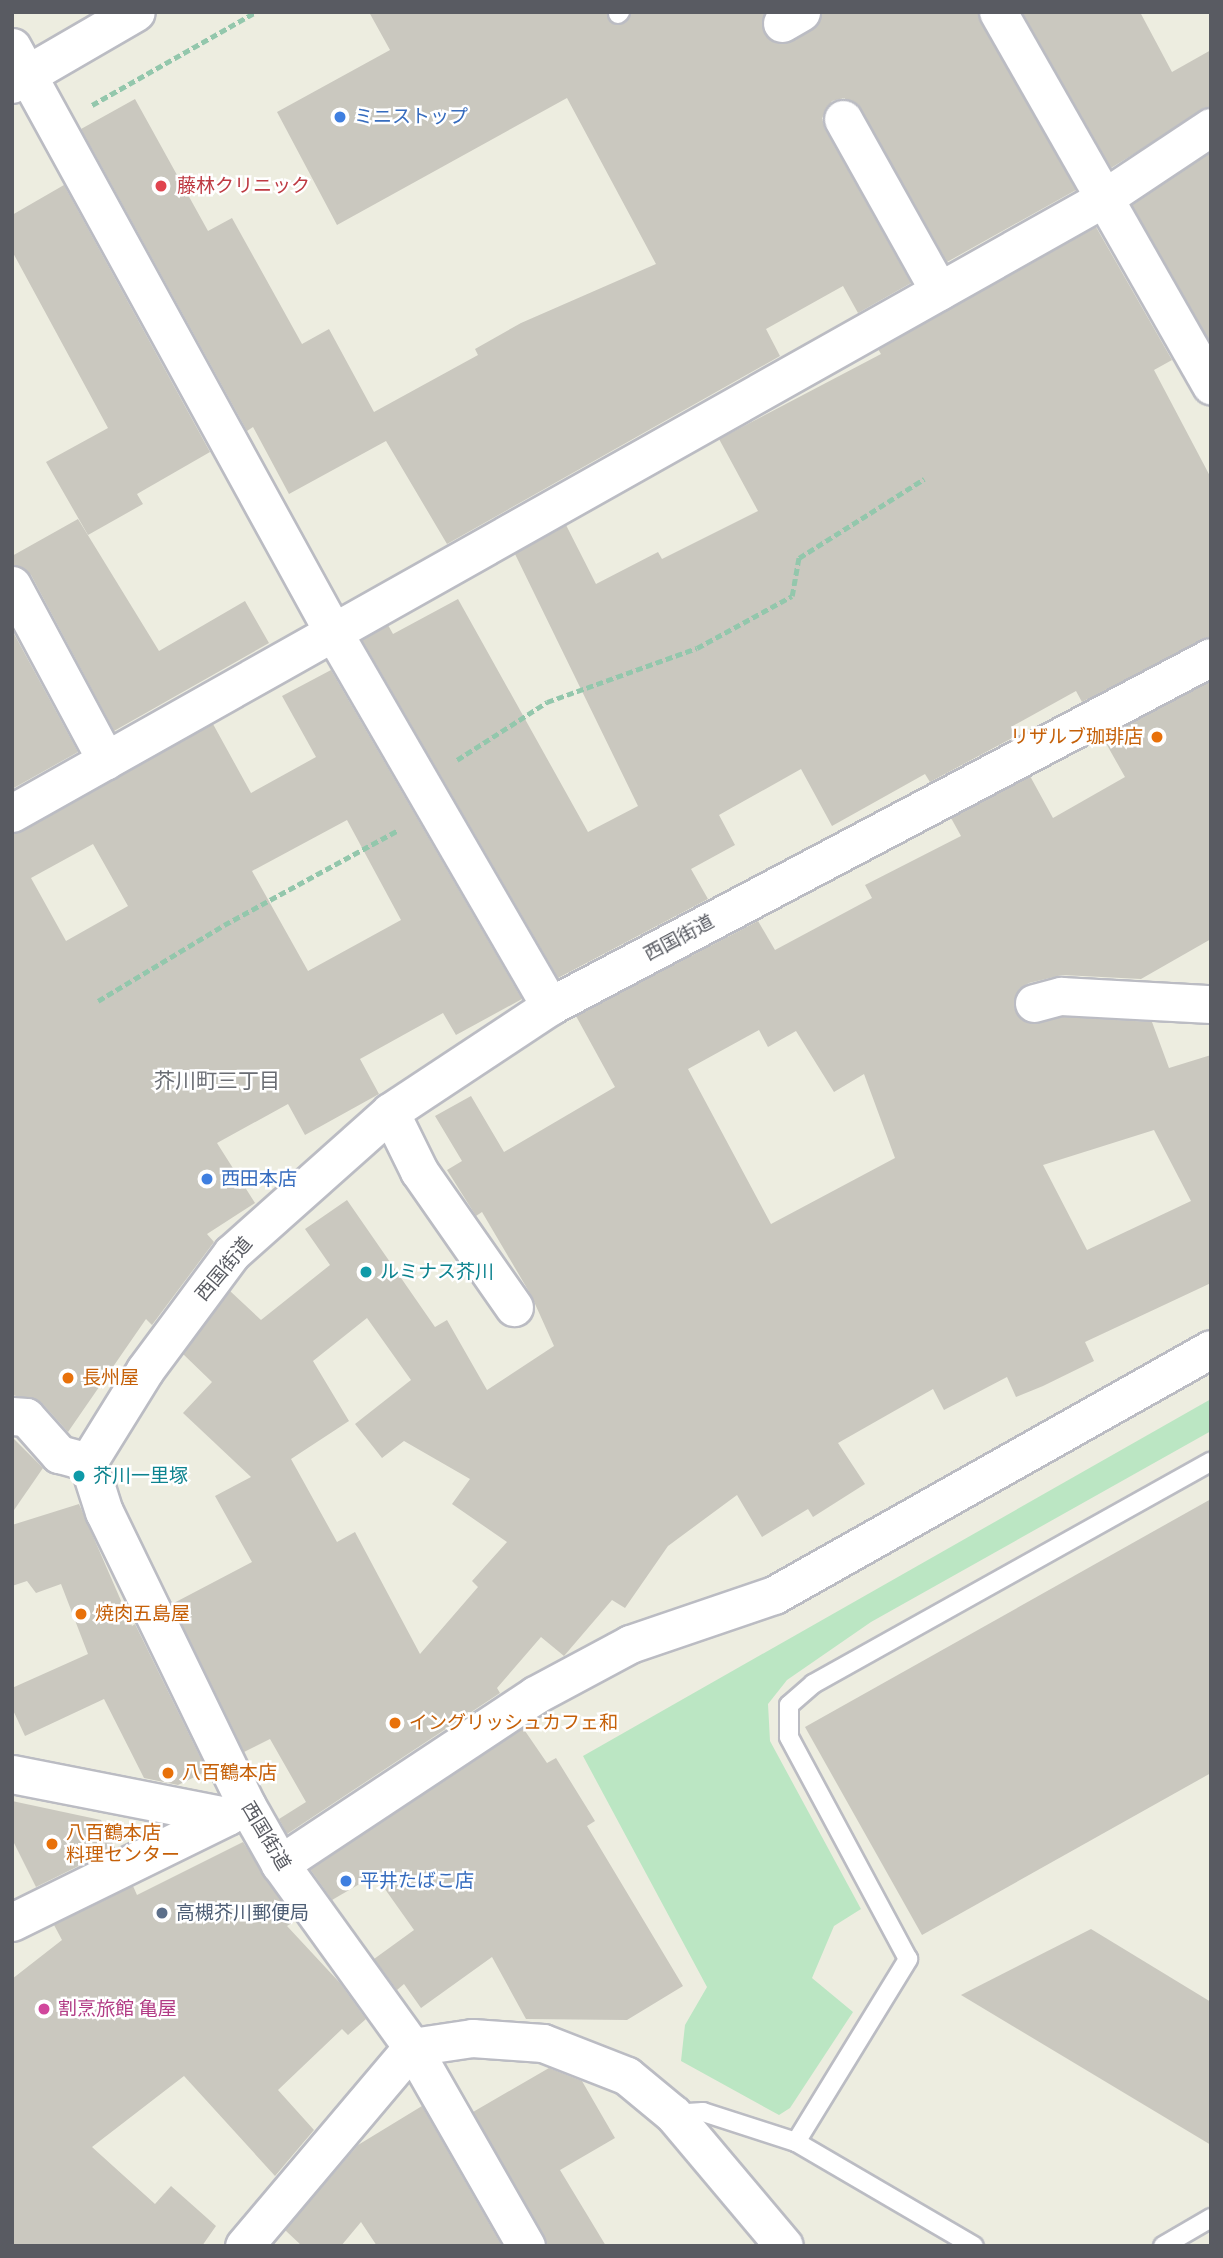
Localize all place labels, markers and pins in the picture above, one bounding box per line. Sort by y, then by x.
place label: ミニストップ [354,106,468,128]
marker: ミニストップ [332,109,348,125]
place label: 藤林クリニック [177,175,310,197]
marker: 藤林クリニック [151,176,171,196]
place label: リザルブ珈琲店 [1010,726,1143,748]
marker: リザルブ珈琲店 [1149,729,1165,745]
place label: 西田本店 [221,1168,297,1190]
marker: 西田本店 [199,1171,215,1187]
place label: ルミナス芥川 [380,1261,494,1283]
marker: ルミナス芥川 [358,1264,374,1280]
place label: 長州屋 [82,1367,139,1389]
marker: 長州屋 [60,1370,76,1386]
place label: 芥川一里塚 [93,1465,188,1487]
marker: 芥川一里塚 [71,1468,87,1484]
place label: 焼肉五島屋 [95,1603,190,1625]
marker: 焼肉五島屋 [73,1606,89,1622]
place label: イングリッシュカフェ和 [409,1712,618,1734]
marker: イングリッシュカフェ和 [387,1715,403,1731]
place label: 八百鶴本店 [182,1762,277,1784]
marker: 八百鶴本店 [160,1765,176,1781]
place label: 八百鶴本店 料理センター [66,1822,180,1866]
marker: 八百鶴本店 料理センター [44,1836,60,1852]
place label: 平井たばこ店 [360,1870,474,1892]
marker: 平井たばこ店 [338,1873,354,1889]
place label: 高槻芥川郵便局 [176,1902,309,1924]
marker: 高槻芥川郵便局 [154,1905,170,1921]
place label: 割烹旅館 亀屋 [58,1998,177,2020]
marker: 割烹旅館 亀屋 [36,2001,52,2017]

